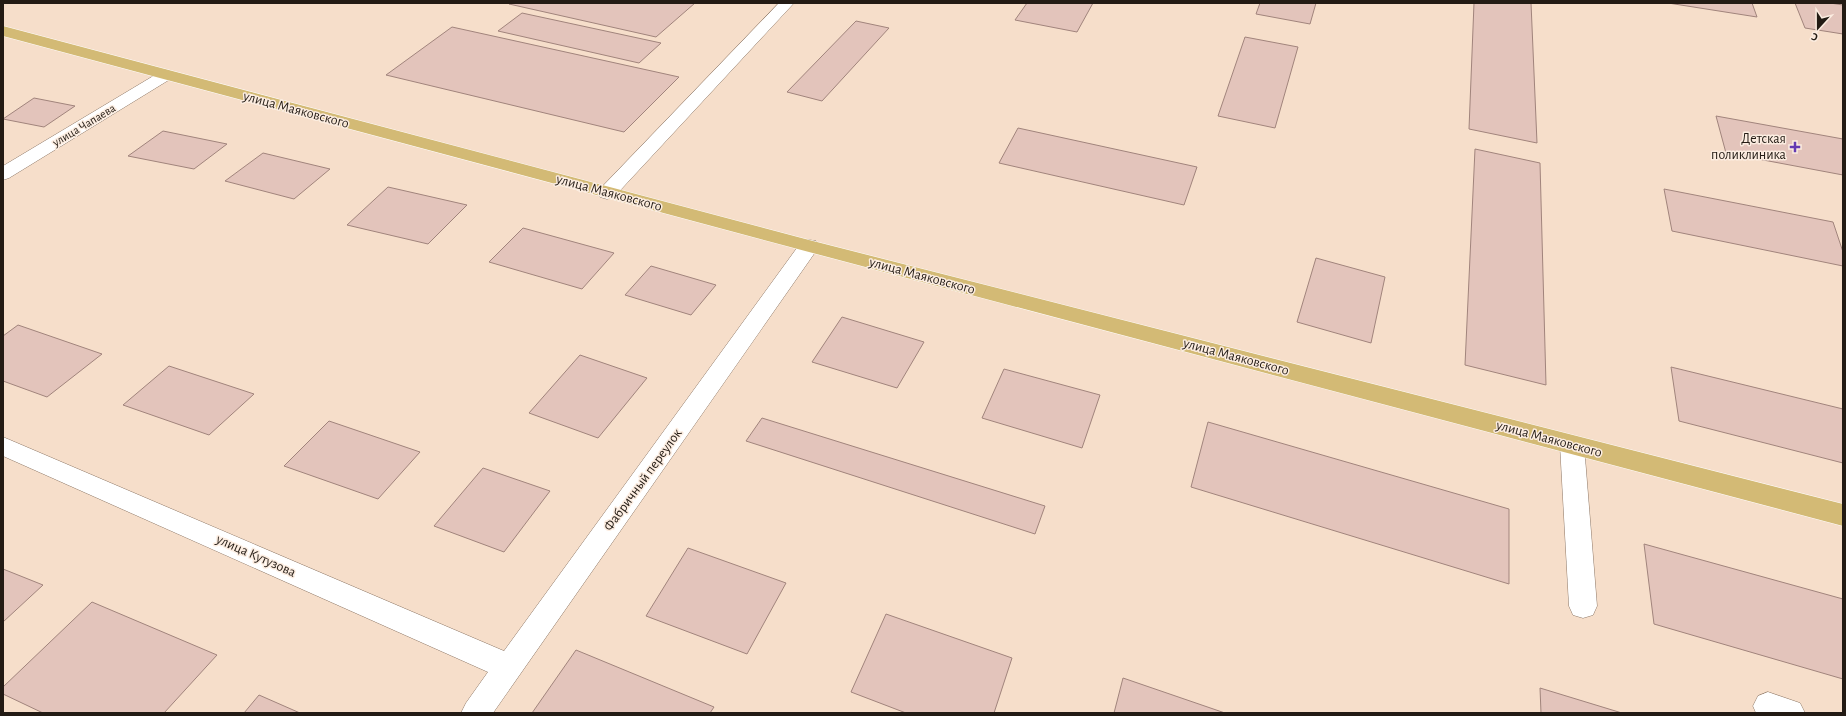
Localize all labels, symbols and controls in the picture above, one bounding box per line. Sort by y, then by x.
north arrow [1798,8,1838,48]
text: С [1810,31,1819,43]
street label: улица Маяковского [241,89,351,131]
street label: улица Чапаева [50,101,118,150]
place label: Детская поликлиника [1711,132,1787,162]
marker: Детская поликлиника [1789,141,1801,153]
street label: улица Маяковского [554,172,664,214]
street label: улица Маяковского [867,255,977,297]
street label: улица Маяковского [1181,336,1291,378]
street label: улица Маяковского [1494,418,1604,460]
street label: Фабричный переулок [601,426,685,534]
street label: улица Кутузова [213,532,298,580]

